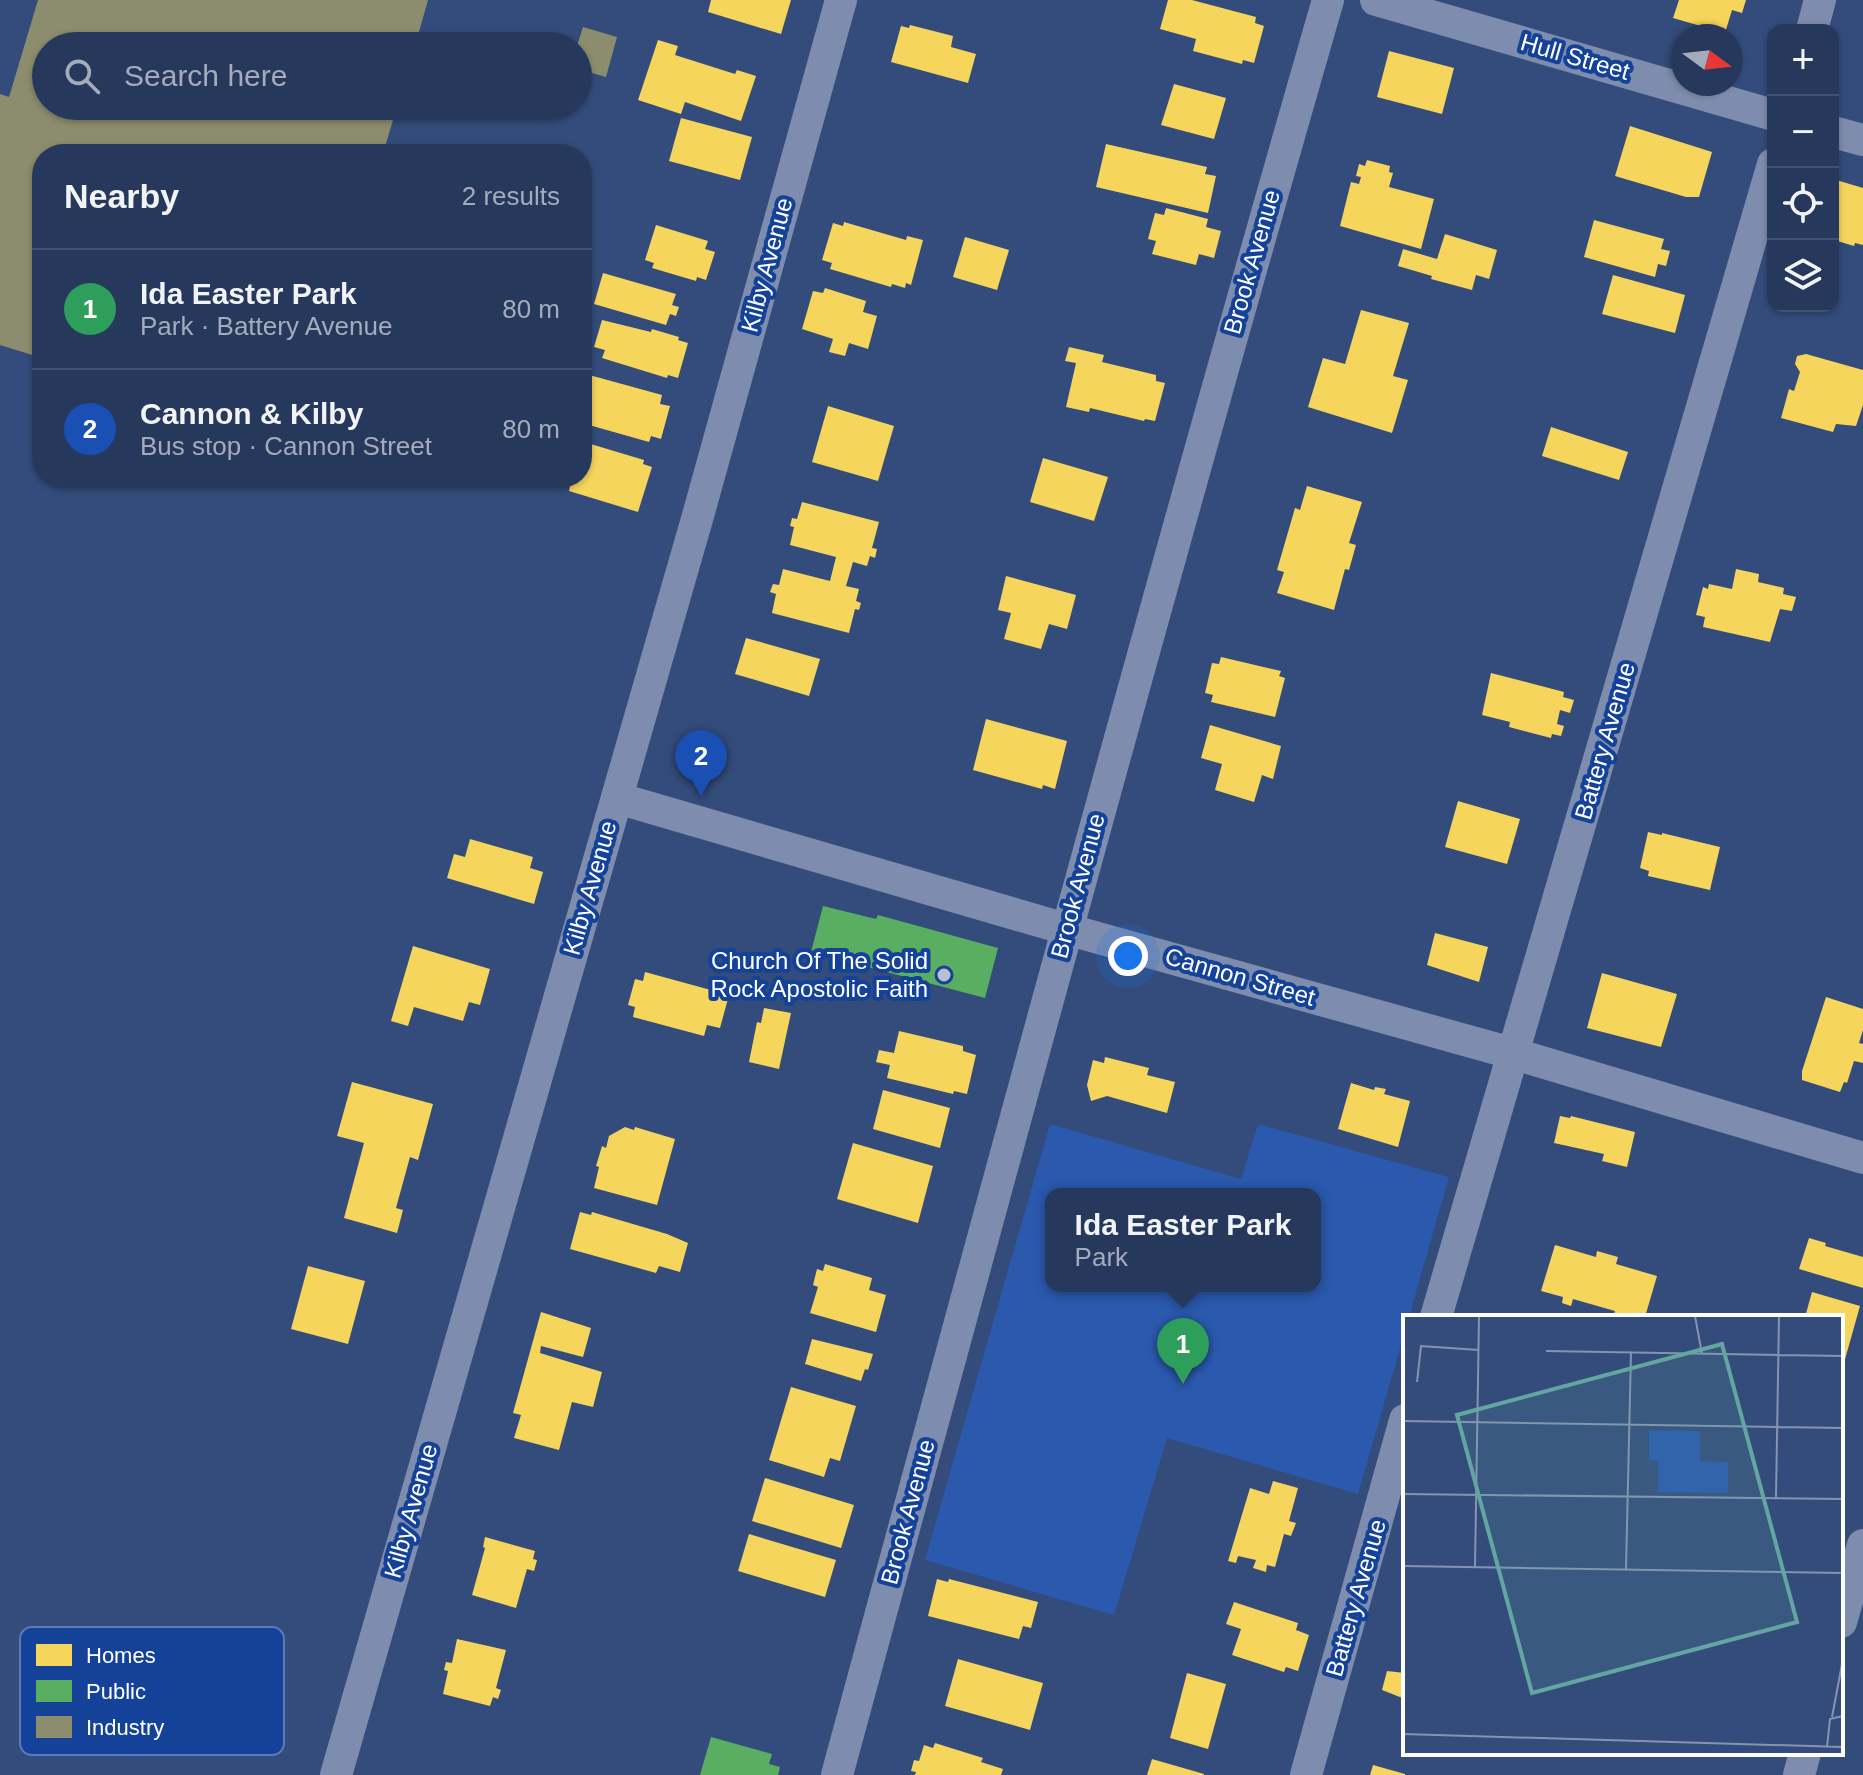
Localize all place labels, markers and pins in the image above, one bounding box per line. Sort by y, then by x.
pin: 2 [675,730,727,796]
place label: Church Of The Solid Rock Apostolic Faith [711,947,928,1002]
marker: Church Of The Solid Rock Apostolic Faith [935,966,953,984]
pin: 1 [1157,1318,1209,1384]

